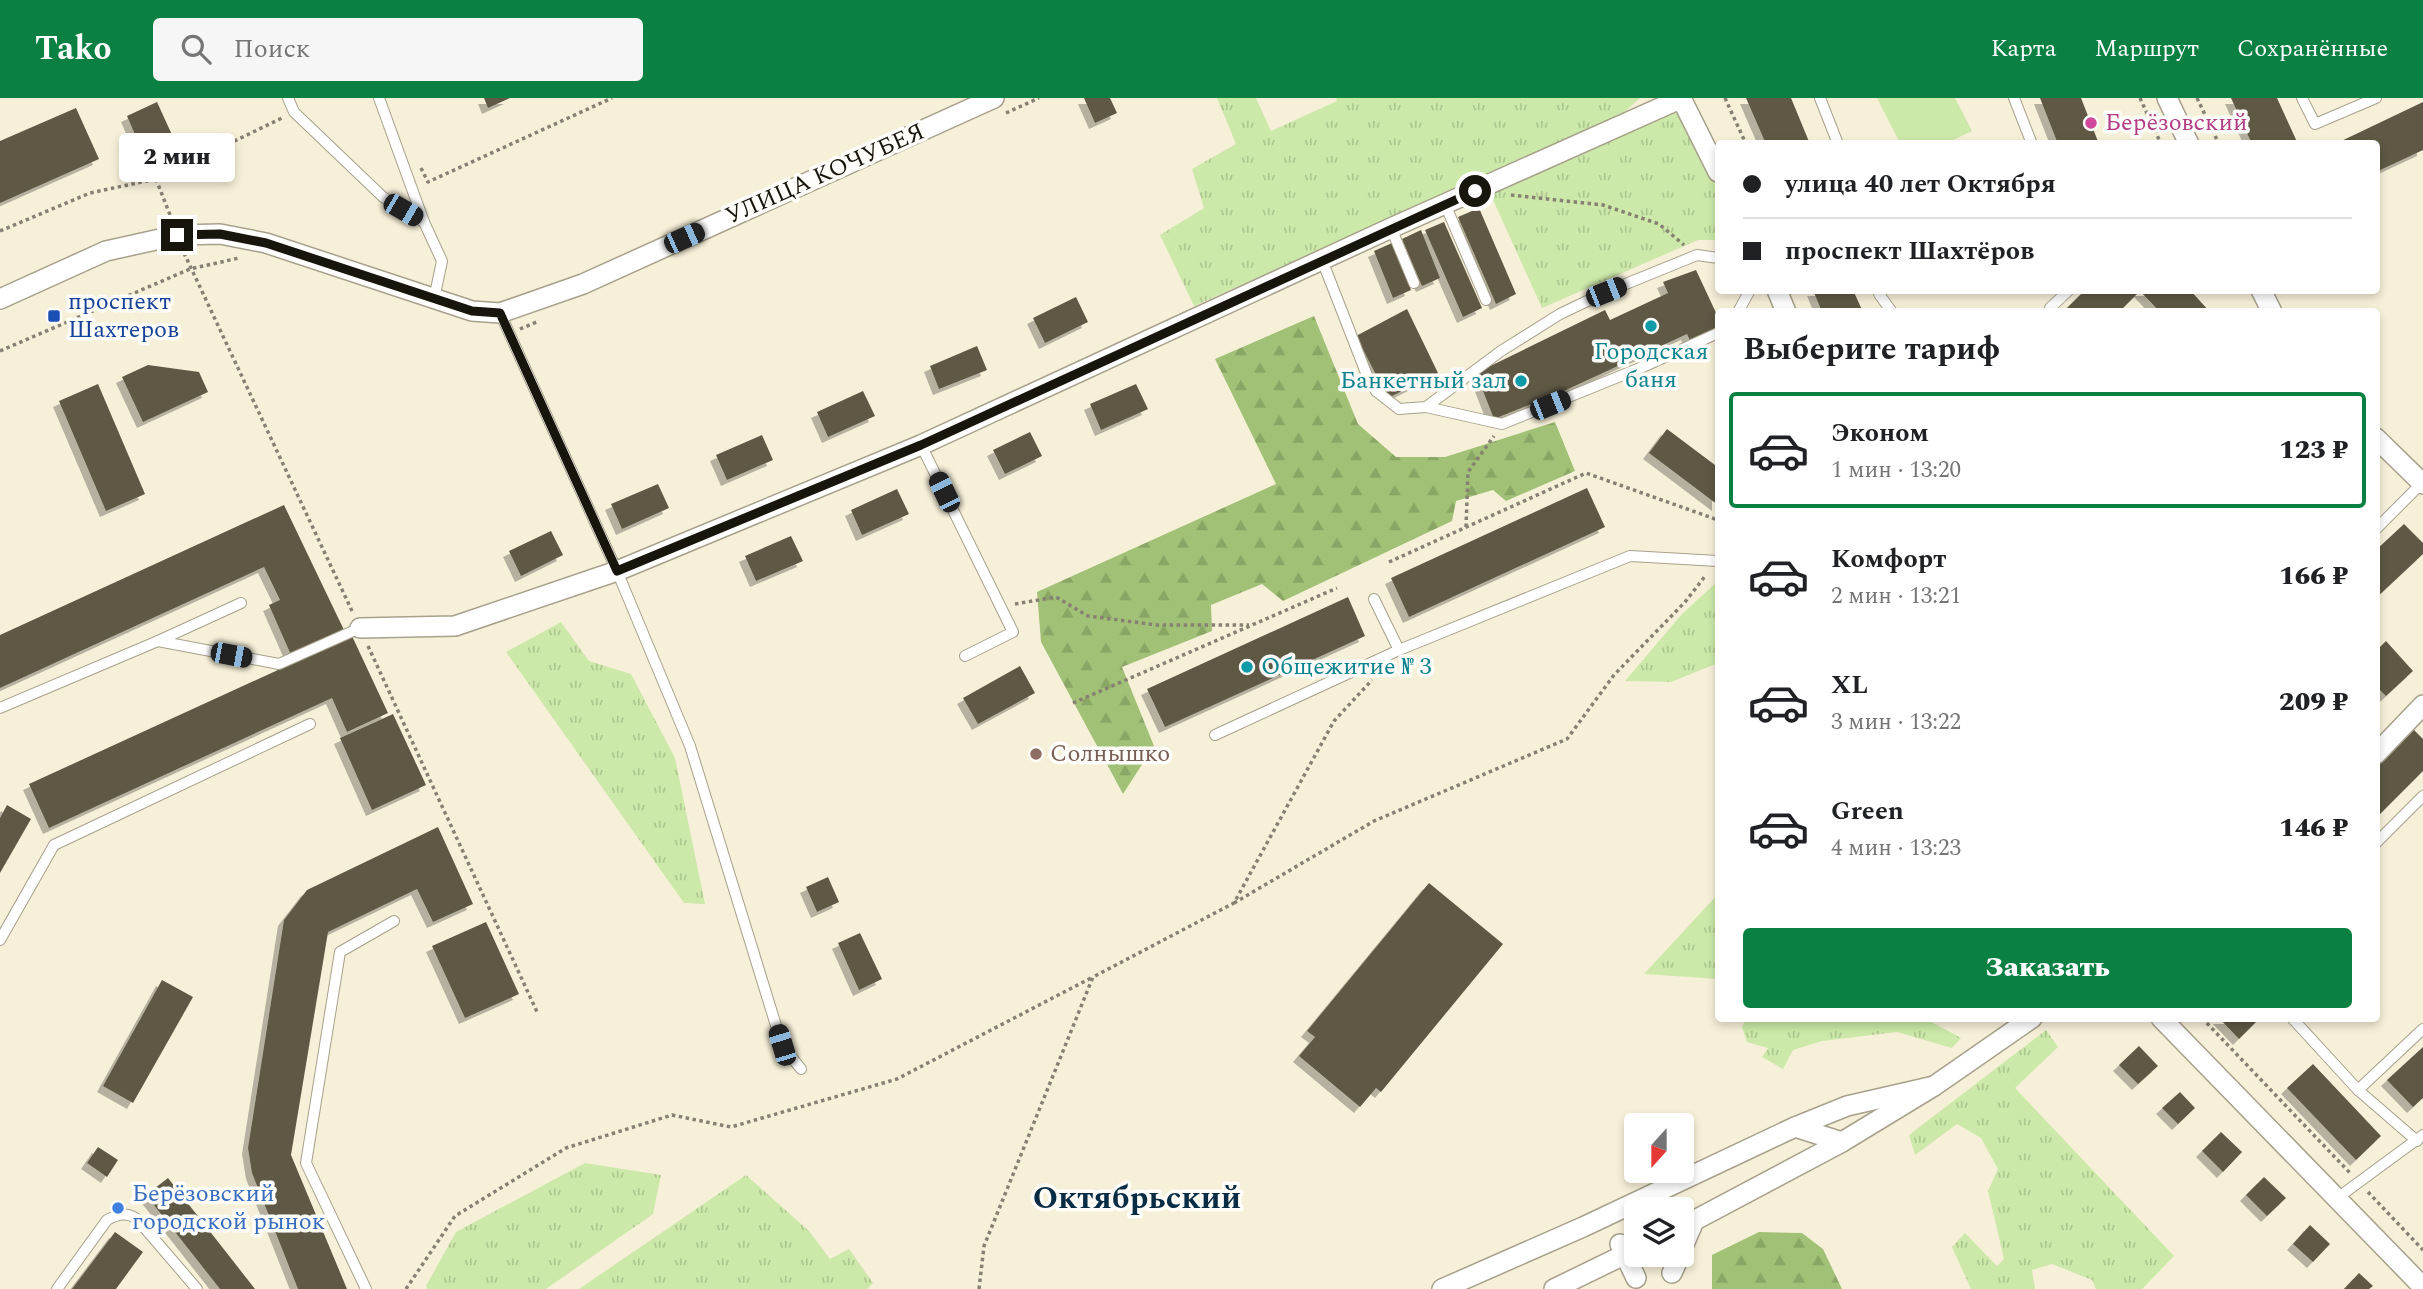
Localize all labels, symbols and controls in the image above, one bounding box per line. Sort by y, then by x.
search box [153,18,643,81]
text: Tako [35,24,111,74]
text: Поиск [233,29,310,69]
icon: search [177,30,215,68]
text: Карта [1991,31,2056,67]
text: Маршрут [2094,31,2199,67]
text: Сохранённые [2237,31,2388,67]
place label: Берёзовский [2105,105,2247,141]
street label: УЛИЦА КОЧУБЕЯ [720,114,930,234]
marker: Берёзовский [2083,115,2099,131]
callout: 2 мин [119,134,235,183]
text: 2 мин [143,140,211,175]
text: улица 40 лет Октября [1785,164,2056,204]
route start [1459,175,1491,207]
car [380,190,427,230]
route end [161,219,193,251]
car [661,220,708,256]
text: проспект Шахтёров [1785,231,2034,271]
car [1583,274,1630,310]
place label: проспект Шахтеров [68,284,179,348]
marker: проспект Шахтеров [46,308,62,324]
marker: Городская баня [1643,318,1659,334]
text: Выберите тариф [1743,325,2000,374]
place label: Городская баня [1594,334,1708,398]
place label: Банкетный зал [1340,363,1507,399]
marker: Банкетный зал [1513,373,1529,389]
car [1527,387,1574,423]
text: Эконом [1831,413,1929,453]
icon: car [1747,419,1810,482]
text: 123 ₽ [2279,430,2348,470]
text: 1 мин · 13:20 [1831,453,1961,488]
car [926,469,963,515]
text: Комфорт [1831,539,1946,579]
icon: car [1747,545,1810,608]
text: 166 ₽ [2279,556,2348,596]
text: 2 мин · 13:21 [1831,579,1961,614]
car [209,641,254,669]
place label: Общежитие № 3 [1261,649,1432,685]
marker: Общежитие № 3 [1239,659,1255,675]
text: XL [1831,665,1868,705]
icon: car [1747,671,1810,734]
text: 209 ₽ [2279,682,2348,722]
text: 3 мин · 13:22 [1831,705,1961,740]
place label: Солнышко [1050,736,1170,772]
marker: Солнышко [1028,746,1044,762]
text: Green [1831,791,1904,831]
icon: car [1747,797,1810,860]
text: 146 ₽ [2279,808,2348,848]
text: 4 мин · 13:23 [1831,831,1961,866]
button: Заказать [1743,928,2352,1008]
car [766,1022,799,1068]
north arrow [1624,1113,1694,1183]
map controls [1624,1113,1694,1267]
district label: Октябрьский [1033,1174,1241,1223]
place label: Берёзовский городской рынок [132,1176,325,1240]
button: layers [1624,1197,1694,1267]
marker: Берёзовский городской рынок [110,1200,126,1216]

